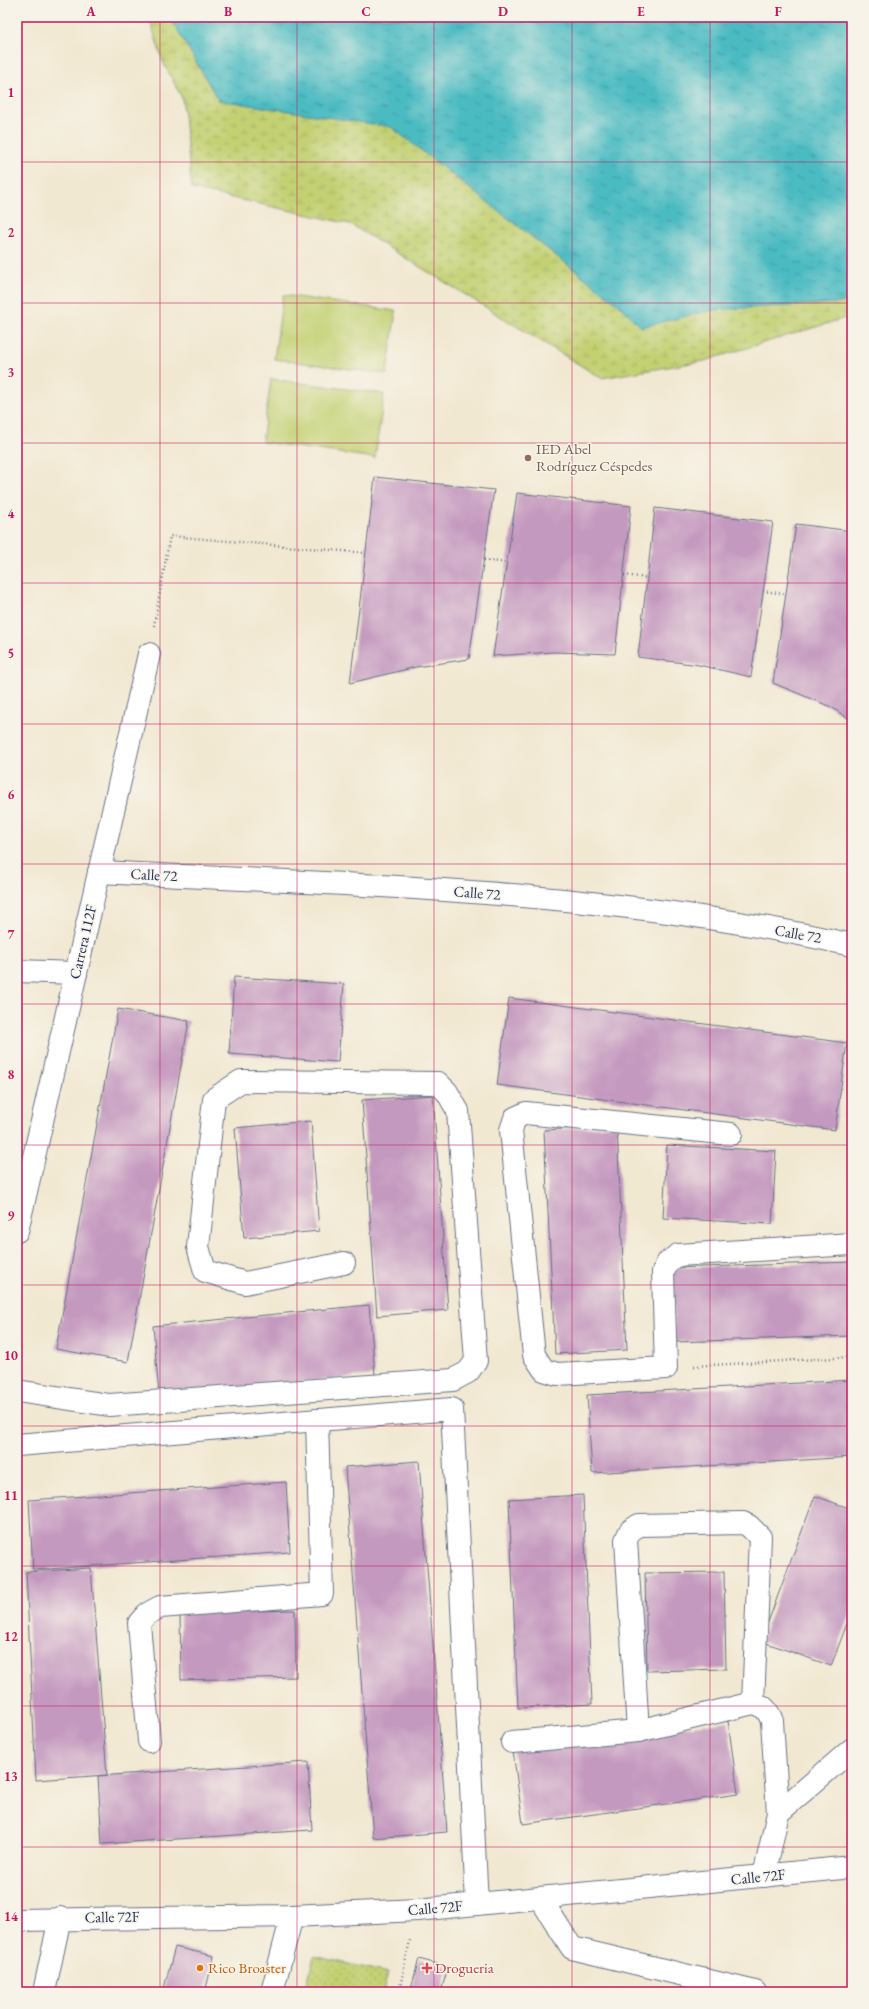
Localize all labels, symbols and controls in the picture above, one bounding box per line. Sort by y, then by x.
text: A [85,3,96,20]
text: B [224,3,232,20]
text: C [361,3,371,20]
text: D [498,3,508,20]
text: E [637,3,645,20]
text: F [774,3,782,20]
text: 1 [8,84,15,101]
text: 2 [8,224,15,241]
text: 3 [8,364,15,381]
place label: IED Abel Rodríguez Céspedes [536,439,653,475]
marker: IED Abel Rodríguez Céspedes [523,453,533,463]
text: 4 [8,505,15,522]
text: 5 [8,645,14,662]
text: 6 [8,786,15,803]
street label: Calle 72 [130,864,179,885]
street label: Calle 72 [453,881,502,904]
street label: Carrera 112F [65,903,100,981]
street label: Calle 72 [773,920,824,947]
text: 7 [8,926,15,943]
text: 8 [8,1066,15,1083]
text: 9 [8,1207,15,1224]
text: 10 [4,1347,18,1364]
text: 11 [4,1487,18,1504]
text: 12 [4,1628,18,1645]
text: 13 [4,1768,18,1785]
street label: Calle 72F [730,1864,786,1889]
street label: Calle 72F [407,1896,463,1919]
street label: Calle 72F [84,1907,140,1926]
text: 14 [4,1908,18,1925]
place label: Rico Broaster [208,1958,286,1977]
place label: Drogueria [435,1958,494,1977]
marker: Rico Broaster [195,1963,205,1973]
marker: Drogueria [422,1963,432,1973]

